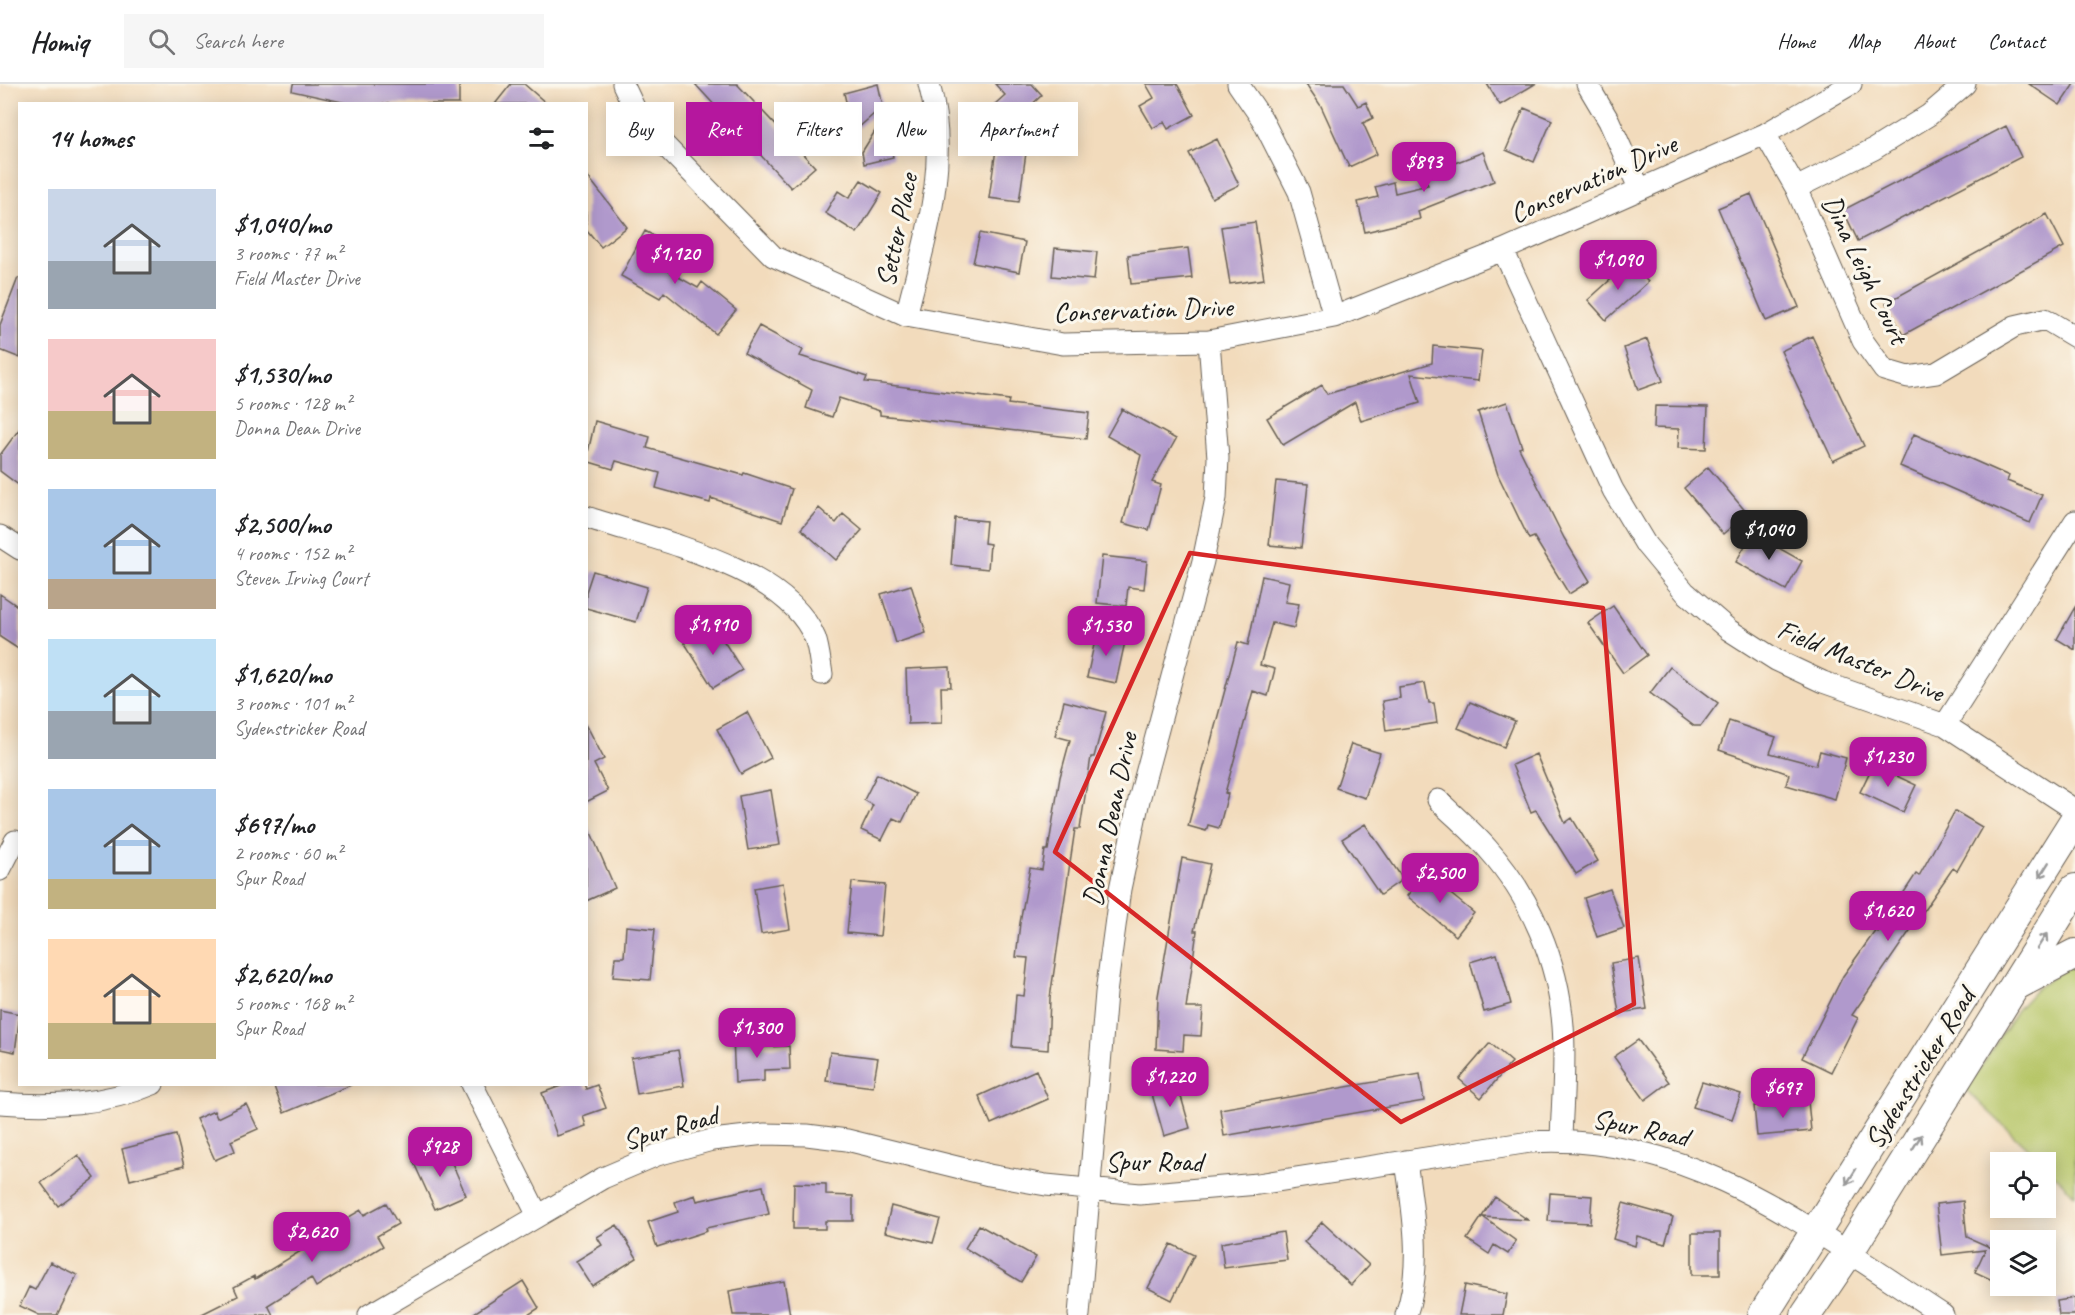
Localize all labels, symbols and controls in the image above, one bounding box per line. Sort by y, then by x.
search box [124,14,544,68]
text: Homiq [30,24,88,59]
icon: search [145,25,178,58]
text: Search here [193,27,283,55]
text: Home [1777,28,1815,54]
text: Map [1848,28,1880,54]
text: About [1913,28,1955,54]
text: Contact [1988,28,2045,54]
chip: Buy [606,102,674,156]
chip: Rent [686,102,762,156]
chip: Filters [774,102,862,156]
chip: New [874,102,946,156]
chip: Apartment [958,102,1078,156]
text: 14 homes [48,122,133,155]
icon: filters [525,122,558,155]
street label: Conservation Drive [1504,125,1684,231]
pin: $893 [1388,142,1460,193]
text: $893 [1406,149,1442,174]
street label: Setter Place [867,168,926,290]
street label: Dina Leigh Court [1814,189,1918,352]
text: $1,040/mo [234,208,331,241]
icon: home [96,213,168,285]
pin: $1,120 [626,234,724,285]
pin: $1,090 [1569,240,1667,291]
text: 3 rooms · 77 m² [234,241,342,266]
text: $1,120 [651,241,699,266]
text: $1,090 [1594,247,1642,272]
text: Field Master Drive [234,266,360,291]
street label: Conservation Drive [1053,289,1235,330]
text: $1,530/mo [234,358,331,391]
icon: home [96,363,168,435]
text: 5 rooms · 128 m² [234,391,351,416]
text: Donna Dean Drive [234,416,360,441]
text: $2,500/mo [234,508,331,541]
pin: $1,040 [1720,510,1818,561]
icon: home [96,513,168,585]
text: $1,040 [1745,517,1793,542]
text: 4 rooms · 152 m² [234,541,351,566]
text: Steven Irving Court [234,566,368,591]
pin: $1,910 [664,605,762,656]
pin: $1,530 [1057,606,1155,657]
street label: Field Master Drive [1773,611,1951,710]
text: $1,910 [689,612,737,637]
text: $1,530 [1082,613,1130,638]
text: $1,620/mo [234,658,332,691]
icon: home [96,663,168,735]
text: 3 rooms · 101 m² [234,691,351,716]
text: Sydenstricker Road [234,716,364,741]
street label: Donna Dean Drive [1074,727,1145,909]
pin: $1,230 [1839,737,1937,788]
text: $1,230 [1864,744,1912,769]
text: $697/mo [234,808,314,841]
icon: home [96,813,168,885]
text: 2 rooms · 60 m² [234,841,342,866]
pin: $2,500 [1391,853,1489,904]
text: $2,500 [1416,860,1464,885]
one-way arrow [2037,861,2049,878]
text: Spur Road [234,866,304,891]
pin: $1,620 [1839,891,1937,942]
text: $1,620 [1863,898,1913,923]
one-way arrow [2036,933,2048,949]
text: $2,620/mo [234,958,332,991]
icon: home [96,963,168,1035]
street label: Sydenstricker Road [1856,978,1985,1155]
text: 5 rooms · 168 m² [234,991,351,1016]
pin: $1,300 [708,1008,806,1059]
text: $1,300 [733,1015,781,1040]
text: Spur Road [234,1016,304,1041]
pin: $1,220 [1121,1057,1219,1108]
text: $1,220 [1146,1064,1194,1089]
pin: $697 [1747,1068,1819,1119]
text: $697 [1765,1075,1801,1100]
street label: Spur Road [618,1096,726,1158]
street label: Spur Road [1590,1100,1696,1156]
pin: $928 [404,1127,476,1178]
text: $928 [422,1134,458,1159]
one-way arrow [1911,1134,1923,1151]
street label: Spur Road [1105,1144,1207,1179]
map controls [1990,1152,2056,1296]
button: locate [1990,1152,2056,1218]
one-way arrow [1844,1168,1856,1185]
pin: $2,620 [263,1212,361,1263]
text: $2,620 [287,1219,337,1244]
button: layers [1990,1230,2056,1296]

